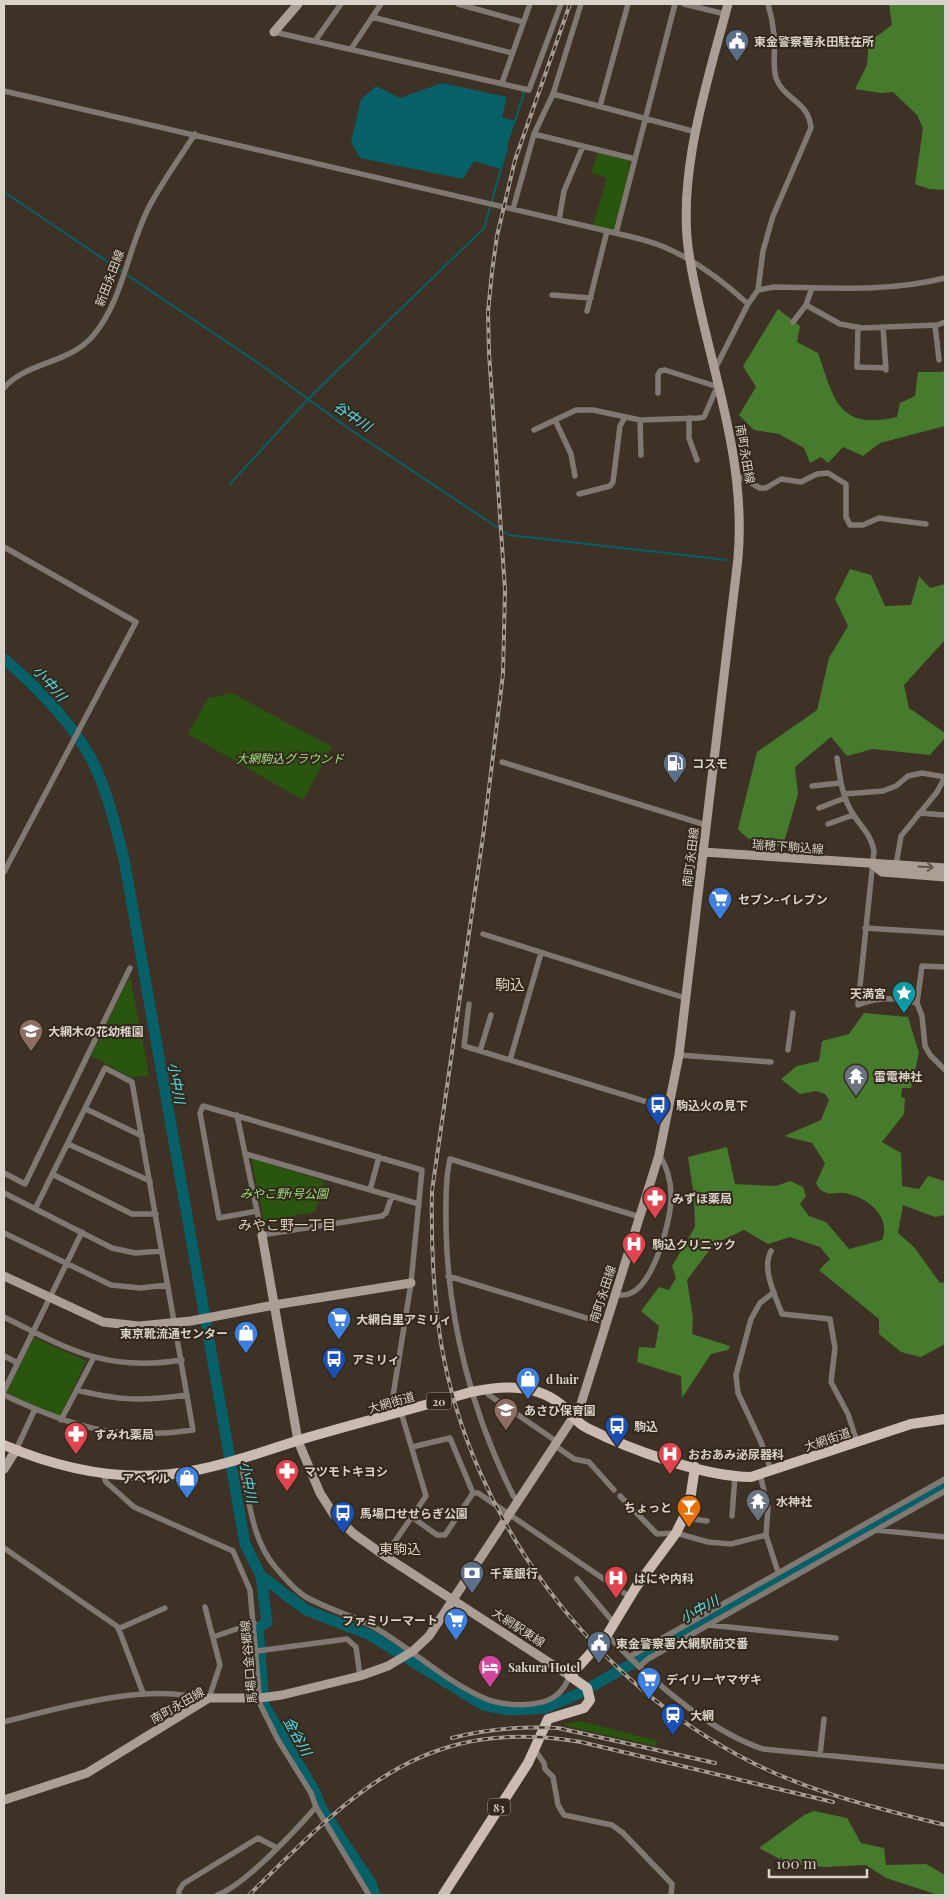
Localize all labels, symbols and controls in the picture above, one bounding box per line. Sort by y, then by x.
public building icon: 東金警察署永田駐在所 [724,28,750,62]
place label: 東金警察署永田駐在所 [754,33,874,49]
street label: 新田永田線 [91,247,127,309]
water label: 谷中川 [330,396,377,437]
street label: 南町永田線 [733,423,759,485]
water label: 小中川 [29,661,72,706]
park label: 大網駒込グラウンド [236,750,345,766]
fuel station icon: コスモ [662,750,688,784]
place label: コスモ [692,755,728,771]
street label: 南町永田線 [678,826,702,888]
street label: 瑞穂下駒込線 [752,836,824,856]
one-way arrow [918,862,934,871]
supermarket icon: セブン-イレブン [707,886,733,920]
place label: セブン-イレブン [738,891,828,907]
district label: 駒込 [495,974,525,994]
place icon: 天満宮 [891,980,917,1014]
place label: 天満宮 [850,985,886,1001]
school or university icon: 大網木の花幼稚園 [18,1018,44,1052]
place label: 大網木の花幼稚園 [48,1023,144,1039]
water label: 小中川 [164,1061,190,1107]
temple icon: 雷電神社 [843,1063,869,1097]
place label: 雷電神社 [874,1068,922,1084]
bus stop icon: 駒込火の見下 [645,1092,671,1126]
place label: 駒込火の見下 [676,1097,748,1113]
park label: みやこ野1号公園 [240,1185,330,1201]
pharmacy icon: みずほ薬局 [642,1185,668,1219]
place label: みずほ薬局 [672,1190,732,1206]
district label: みやこ野一丁目 [238,1215,336,1234]
hospital icon: 駒込クリニック [621,1231,647,1265]
place label: 駒込クリニック [652,1236,736,1252]
street label: 南町永田線 [585,1263,619,1325]
supermarket icon: 大網白里アミリィ [326,1306,352,1340]
place label: 大網白里アミリィ [356,1311,452,1327]
shop icon: 東京靴流通センター [233,1320,259,1354]
place label: 東京靴流通センター [120,1325,228,1341]
bus stop icon: アミリィ [321,1346,347,1380]
place label: アミリィ [352,1351,400,1367]
shop icon: d hair [515,1366,541,1400]
place label: d hair [546,1371,579,1387]
street label: 大網街道 [366,1388,416,1416]
road number: 20 [426,1392,452,1410]
school or university icon: あさひ保育園 [493,1397,519,1431]
place label: あさひ保育園 [524,1402,596,1418]
bus stop icon: 駒込 [604,1413,630,1447]
place label: 駒込 [634,1418,658,1434]
pharmacy icon: すみれ薬局 [63,1421,89,1455]
street label: 大網街道 [802,1424,852,1454]
place label: すみれ薬局 [94,1426,154,1442]
hospital icon: おおあみ泌尿器科 [657,1441,683,1475]
place label: おおあみ泌尿器科 [688,1446,784,1462]
pharmacy icon: マツモトキヨシ [274,1458,300,1492]
water label: 小中川 [236,1460,262,1506]
place label: マツモトキヨシ [304,1463,388,1479]
shop icon: アベイル [174,1465,200,1499]
place label: アベイル [122,1470,170,1486]
temple icon: 水神社 [745,1488,771,1522]
place label: 水神社 [776,1493,812,1509]
bar icon: ちょっと [676,1494,702,1528]
place label: ちょっと [624,1499,672,1515]
bus stop icon: 馬場口せせらぎ公園 [330,1500,356,1534]
place label: 馬場口せせらぎ公園 [360,1505,468,1521]
district label: 東駒込 [379,1539,421,1558]
bank icon: 千葉銀行 [459,1560,485,1594]
place label: 千葉銀行 [490,1565,538,1581]
hospital icon: はにや内科 [603,1565,629,1599]
place label: はにや内科 [634,1570,694,1586]
water label: 小中川 [676,1590,724,1627]
street label: 大網駅東線 [489,1604,549,1650]
supermarket icon: ファミリーマート [443,1607,469,1641]
place label: ファミリーマート [342,1612,438,1628]
street label: 馬場口金谷郷線 [236,1619,260,1705]
public building icon: 東金警察署大網駅前交番 [586,1630,612,1664]
place label: 東金警察署大網駅前交番 [616,1635,749,1651]
hotel icon: Sakura Hotel [477,1654,503,1688]
place label: Sakura Hotel [508,1659,580,1675]
supermarket icon: デイリーヤマザキ [636,1666,662,1700]
place label: デイリーヤマザキ [666,1671,762,1687]
street label: 南町永田線 [147,1683,207,1727]
station icon: 大網 [660,1702,686,1736]
place label: 大網 [690,1707,714,1723]
water label: 金谷川 [280,1713,317,1761]
road number: 83 [488,1798,510,1815]
scale bar [769,1846,866,1878]
text: 100 m [776,1853,817,1873]

